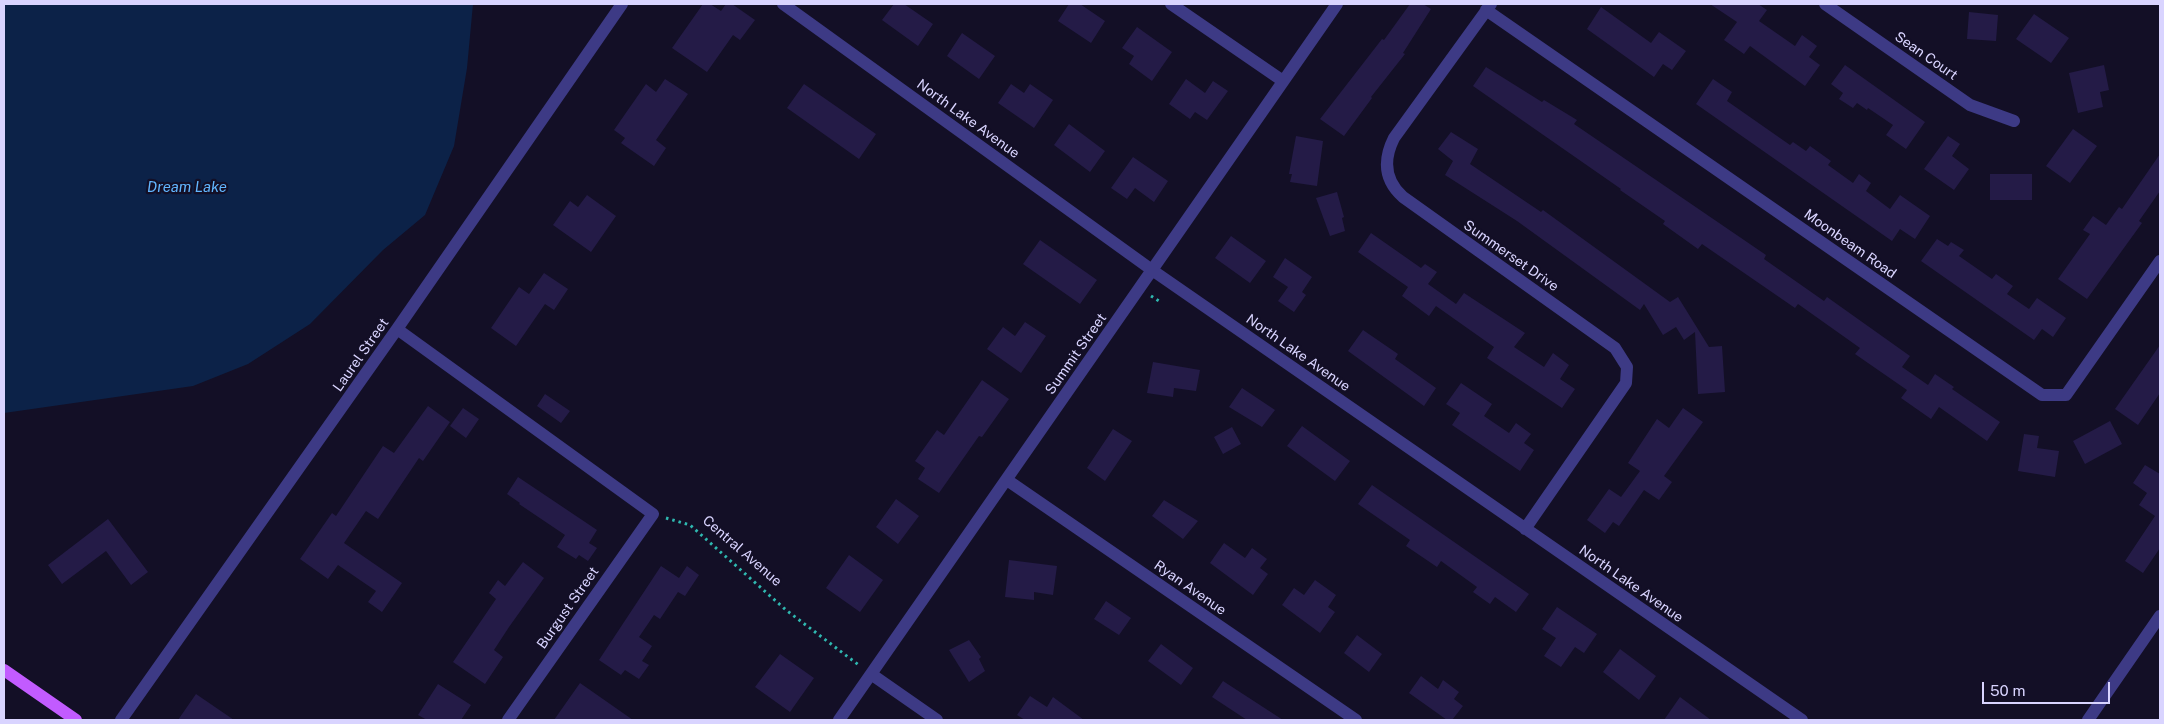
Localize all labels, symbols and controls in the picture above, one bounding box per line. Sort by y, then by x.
street label: Sean Court [1891,28,1961,84]
street label: North Lake Avenue [913,76,1023,162]
water label: Dream Lake [147,178,227,196]
street label: Moonbeam Road [1801,206,1899,282]
street label: Summerset Drive [1460,217,1562,295]
street label: Summit Street [1042,310,1110,398]
street label: North Lake Avenue [1243,311,1353,395]
street label: Laurel Street [330,315,392,395]
street label: Central Avenue [699,512,785,590]
street label: North Lake Avenue [1576,542,1686,626]
street label: Ryan Avenue [1151,557,1229,619]
street label: Burgust Street [534,564,602,652]
scale bar [1984,672,2112,704]
text: 50 m [1990,682,2025,699]

